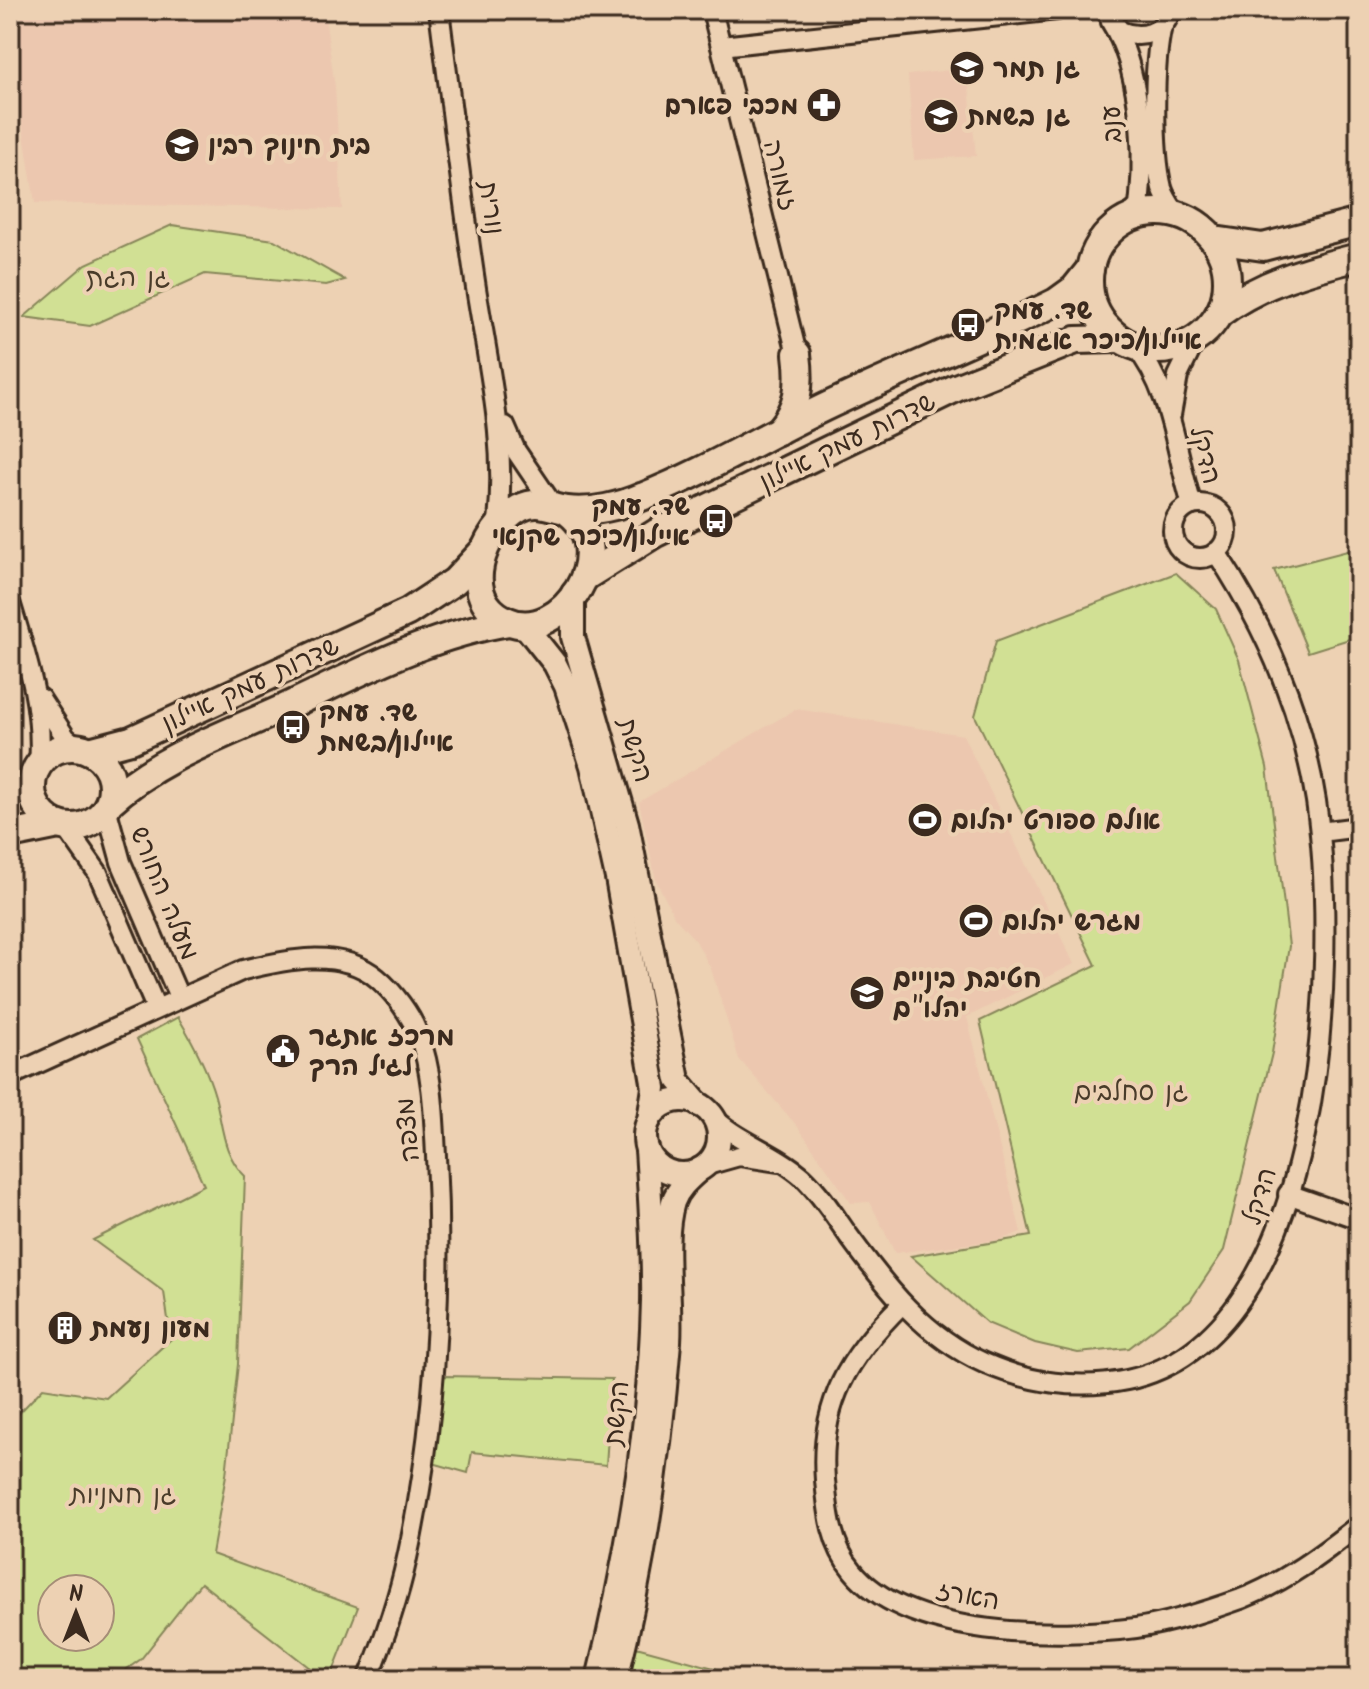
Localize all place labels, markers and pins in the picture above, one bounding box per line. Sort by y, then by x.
school or university icon: גן תמר [948,49,986,87]
place label: גן תמר [993,49,1080,91]
place label: מכבי פארם [664,86,798,128]
pharmacy icon: מכבי פארם [805,86,843,124]
school or university icon: גן בשמת [922,97,960,135]
place label: גן בשמת [965,97,1070,139]
school or university icon: בית חינוך רבין [163,126,201,164]
place label: בית חינוך רבין [208,126,371,168]
place label: שד. עמק איילון/כיכר אגמית [992,291,1202,363]
bus stop icon: שד. עמק איילון/כיכר אגמית [949,306,987,344]
place label: שד. עמק איילון/כיכר שקנאי [492,487,690,559]
bus stop icon: שד. עמק איילון/כיכר שקנאי [697,502,735,540]
place label: שד. עמק איילון/בשמת [317,693,454,765]
bus stop icon: שד. עמק איילון/בשמת [274,708,312,746]
sports icon: אולם ספורט יהלום [906,801,944,839]
place label: אולם ספורט יהלום [951,801,1161,843]
sports icon: מגרש יהלום [957,902,995,940]
place label: מגרש יהלום [1002,902,1141,944]
place label: חטיבת ביניים יהלו"ם [893,959,1042,1031]
school or university icon: חטיבת ביניים יהלו"ם [848,974,886,1012]
place label: מרכז אתגר לגיל הרך [309,1017,454,1089]
public building icon: מרכז אתגר לגיל הרך [264,1032,302,1070]
building icon: מעון נעמת [46,1309,84,1347]
place label: מעון נעמת [89,1309,210,1351]

